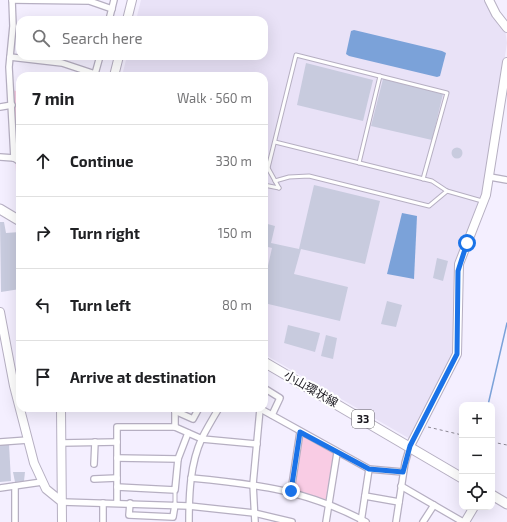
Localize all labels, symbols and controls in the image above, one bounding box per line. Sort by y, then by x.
search box [16,16,268,60]
icon: search [30,27,52,49]
text: Search here [62,29,143,47]
text: 7 min [32,88,75,108]
text: Walk · 560 m [177,90,252,106]
icon: ahead [32,150,54,172]
text: Continue [70,152,133,170]
text: 330 m [215,153,252,169]
icon: right [32,222,54,244]
text: Turn right [70,224,140,242]
text: 150 m [218,225,252,241]
route start [458,234,476,252]
icon: left [32,294,54,316]
text: Turn left [70,296,131,314]
text: 80 m [222,297,252,313]
icon: arrive [32,366,54,388]
street label: 小山環状線 [282,367,341,409]
text: Arrive at destination [70,368,216,386]
map controls [459,402,495,510]
button: + [459,402,495,438]
road number: 33 [352,410,374,428]
button: − [459,438,495,474]
button: locate [459,474,495,510]
route end [282,482,300,500]

